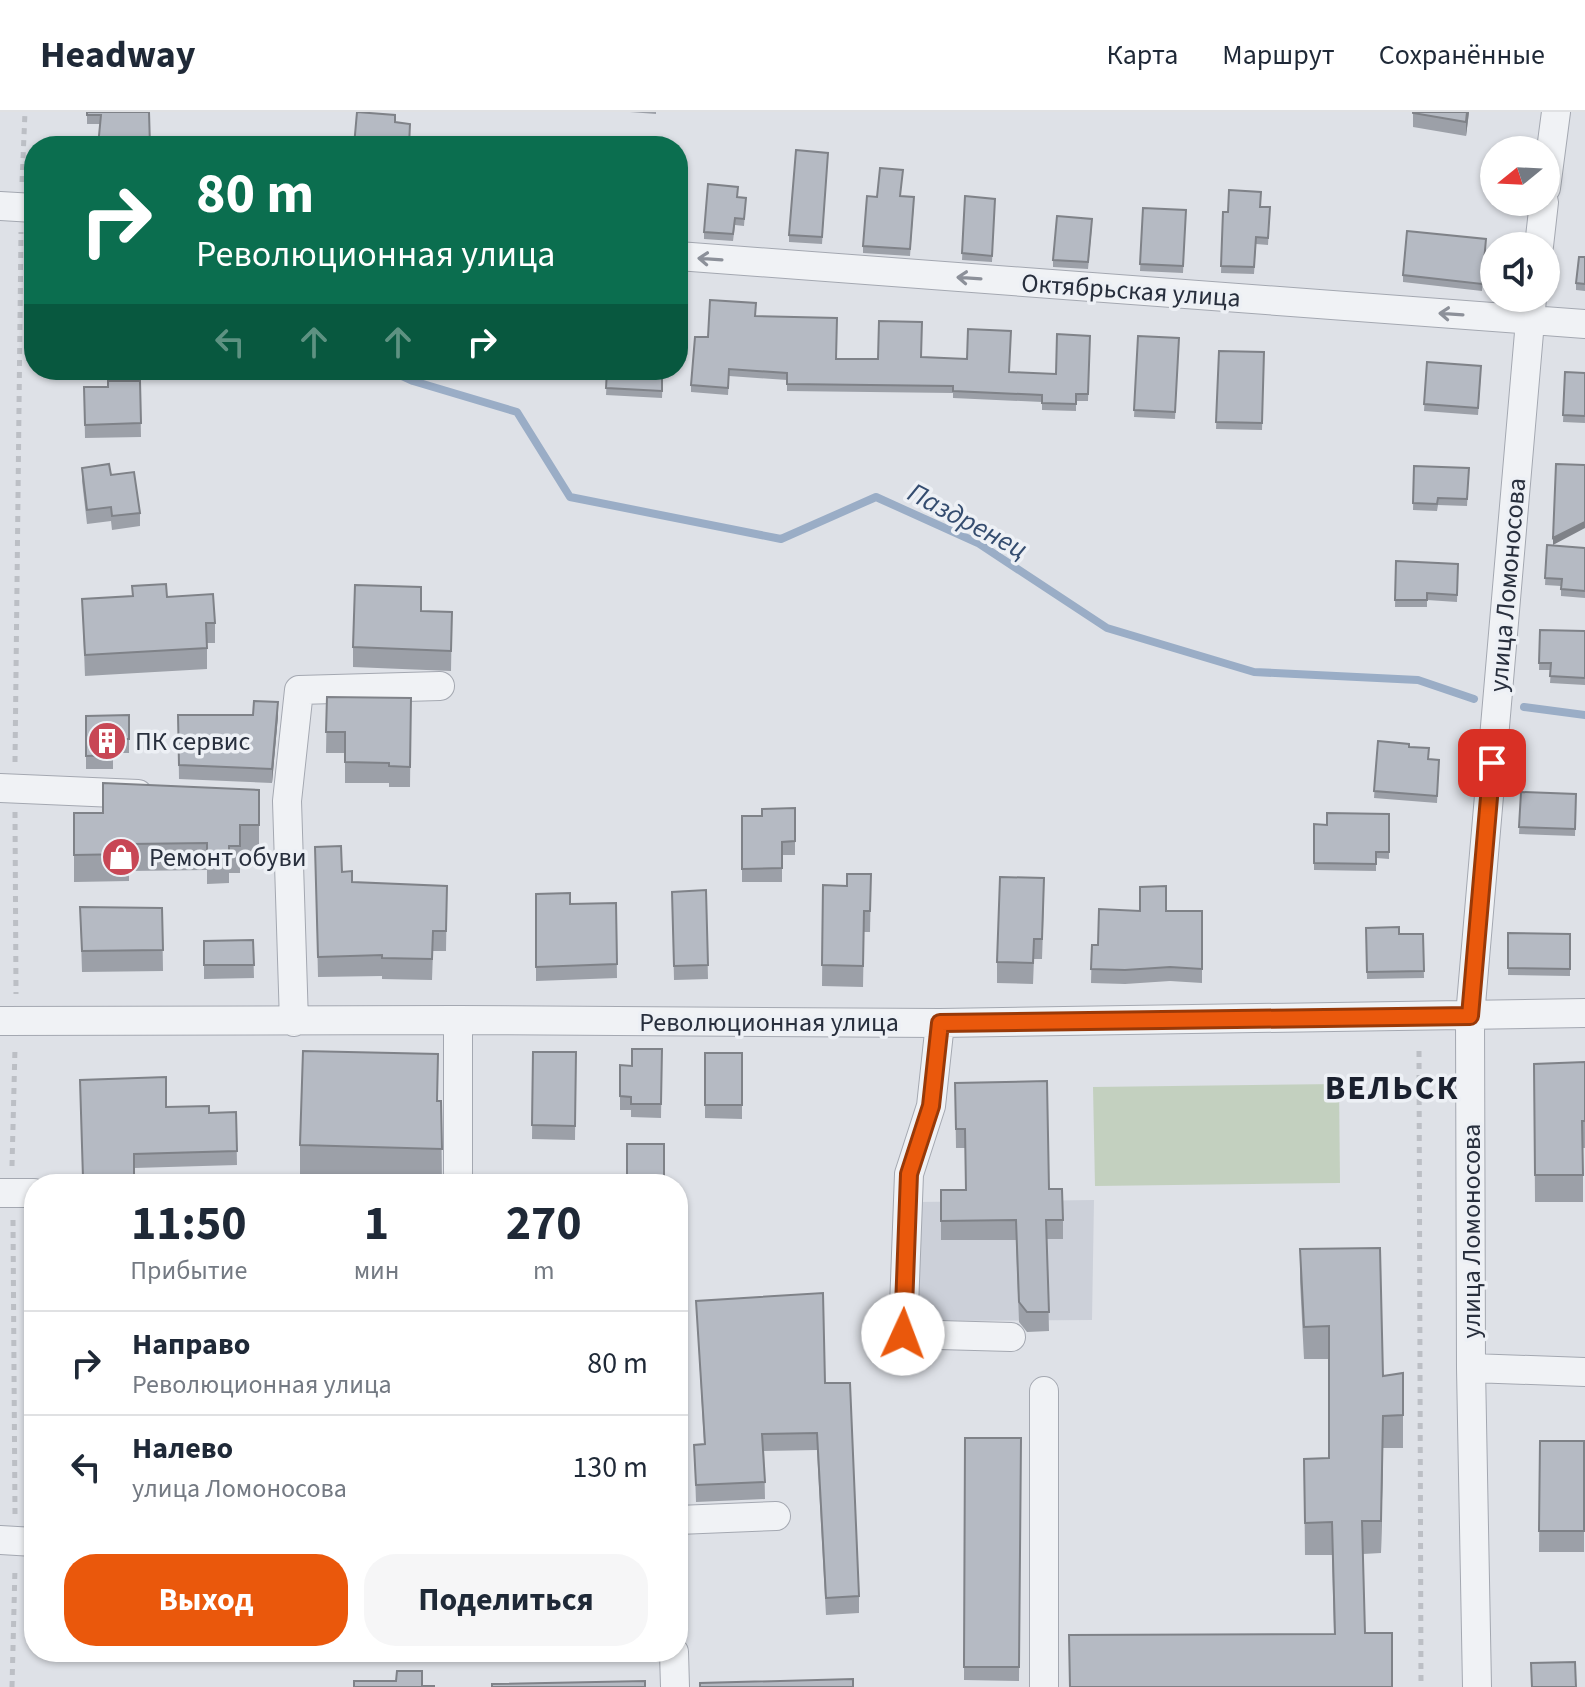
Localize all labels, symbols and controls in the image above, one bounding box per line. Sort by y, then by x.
text: Headway [40,28,196,82]
text: Карта [1107,35,1178,75]
text: Маршрут [1222,35,1335,75]
text: Сохранённые [1379,35,1545,75]
north arrow [1480,136,1560,216]
map controls [1480,136,1560,312]
text: 80 m [196,155,314,234]
icon: right [64,168,168,272]
text: Революционная улица [196,229,556,280]
button: sound [1480,232,1560,312]
one-way arrow [697,251,724,266]
street label: Октябрьская улица [1020,264,1242,317]
one-way arrow [956,270,983,285]
one-way arrow [1439,307,1465,322]
icon: left [208,320,252,364]
icon: ahead [292,320,336,364]
icon: ahead [376,320,420,364]
icon: right [460,320,504,364]
water label: Паздренец [901,473,1035,569]
street label: улица Ломоносова [1480,476,1535,694]
building icon: ПК сервис [86,720,128,762]
place label: ПК сервис [135,723,251,760]
pin [1458,729,1526,797]
icon: arrive [1470,741,1514,785]
shop icon: Ремонт обуви [100,836,142,878]
place label: Ремонт обуви [149,839,306,876]
street label: Революционная улица [639,1004,899,1041]
district label: ВЕЛЬСК [1325,1064,1459,1113]
street label: улица Ломоносова [1453,1124,1490,1338]
text: 11:50 [131,1190,247,1258]
text: 1 [364,1190,389,1258]
text: 270 [506,1190,582,1258]
text: Прибытие [130,1252,247,1289]
text: мин [354,1252,399,1289]
text: m [533,1252,554,1289]
position arrow [861,1292,945,1376]
text: Направо [132,1323,250,1366]
icon: right [64,1341,108,1385]
text: 80 m [587,1342,648,1385]
text: Революционная улица [132,1366,392,1403]
text: Налево [132,1427,233,1470]
icon: left [64,1445,108,1489]
text: 130 m [572,1446,648,1489]
text: улица Ломоносова [132,1470,347,1507]
button: Выход [64,1554,348,1646]
button: Поделиться [364,1554,648,1646]

